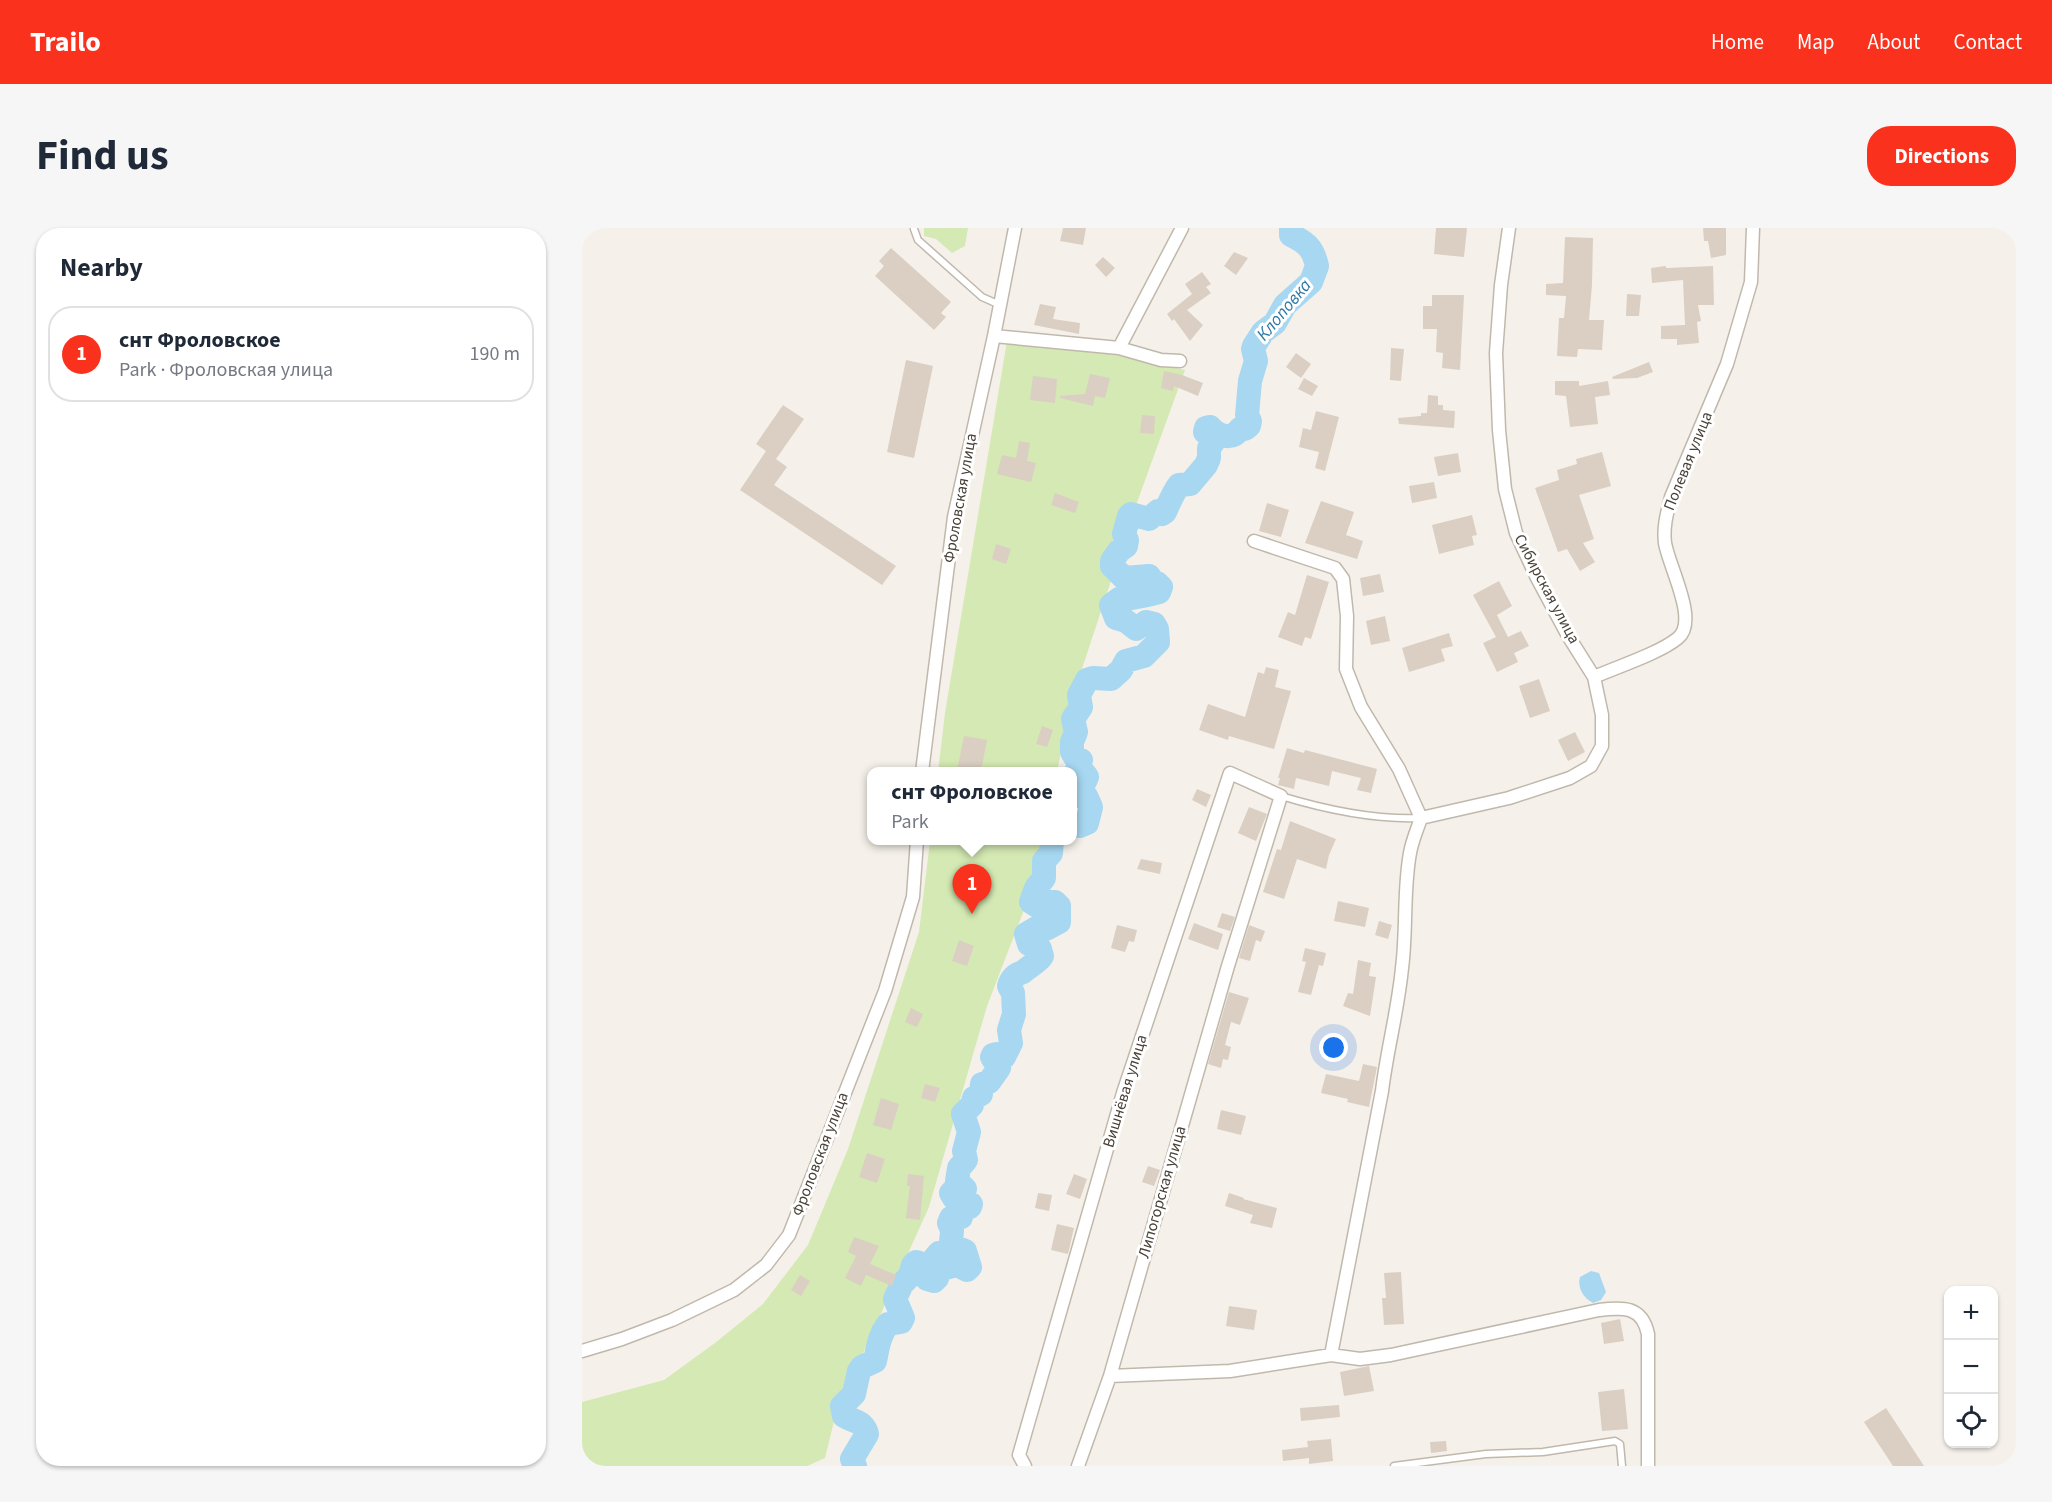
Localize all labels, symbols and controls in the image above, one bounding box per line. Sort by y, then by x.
text: Trailo [30,22,101,62]
text: Home [1711,27,1764,57]
text: Map [1797,27,1835,57]
text: About [1868,27,1920,57]
text: Contact [1953,27,2022,57]
text: Find us [36,126,169,186]
button: Directions [1867,126,2016,186]
text: Nearby [60,249,143,286]
water label: Клоповка [1251,273,1318,346]
text: снт Фроловское [119,324,281,356]
text: 1 [76,340,87,368]
text: 190 m [470,340,520,368]
text: Park · Фроловская улица [119,356,333,384]
street label: Полевая улица [1658,408,1718,514]
street label: Фроловская улица [938,432,982,564]
street label: Сибирская улица [1509,530,1585,648]
popup [867,767,1077,845]
text: снт Фроловское [891,776,1053,808]
text: Park [891,808,929,836]
pin: 1 [952,864,992,914]
street label: Вишнёвая улица [1097,1032,1153,1150]
your location [1319,1033,1348,1062]
street label: Фроловская улица [786,1089,854,1219]
street label: Липогорская улица [1133,1123,1191,1261]
map controls [1944,1286,1998,1448]
button: + [1944,1286,1998,1340]
button: − [1944,1340,1998,1394]
button: locate [1944,1394,1998,1448]

